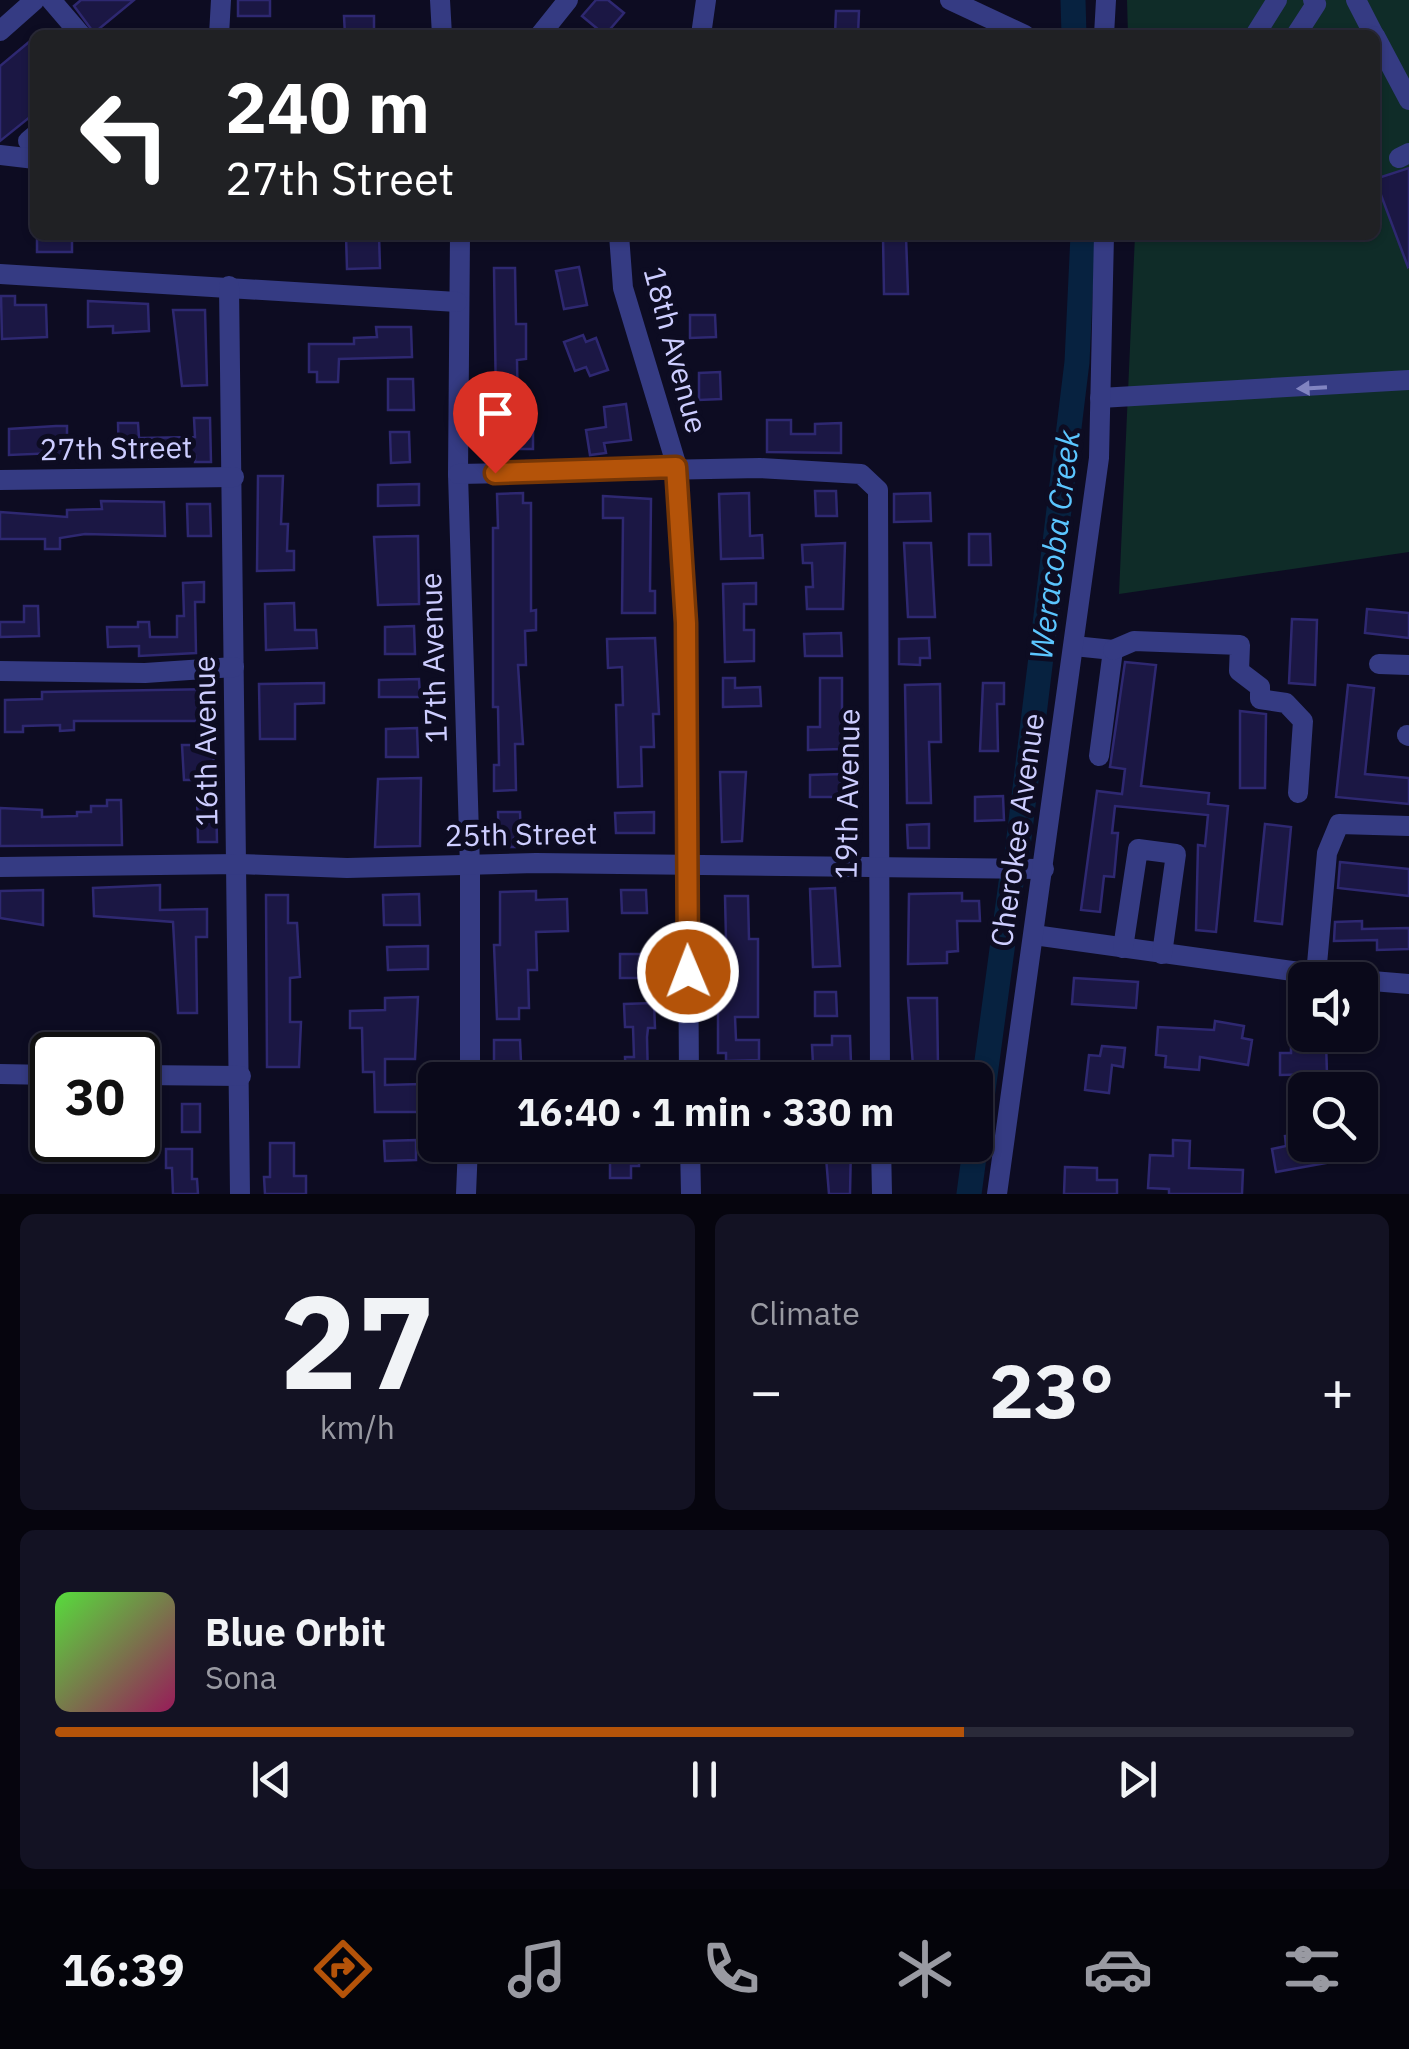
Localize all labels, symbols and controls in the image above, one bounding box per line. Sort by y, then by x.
text: 240 m [225,61,430,152]
icon: left [60,70,190,200]
text: 27th Street [225,149,454,207]
street label: 18th Avenue [636,262,717,437]
pin [453,371,538,474]
one-way arrow [1295,380,1327,396]
icon: arrive [468,386,523,441]
water label: Weracoba Creek [1019,426,1089,662]
street label: 27th Street [39,427,193,468]
street label: 17th Avenue [410,572,455,744]
street label: 16th Avenue [184,655,225,827]
street label: 19th Avenue [826,708,867,880]
street label: Cherokee Avenue [981,711,1052,949]
street label: 25th Street [444,813,598,854]
position arrow [636,920,740,1024]
map controls [1288,962,1378,1162]
button: sound [1288,962,1378,1052]
speed limit sign: 30 [30,1032,160,1162]
button: search [1288,1072,1378,1162]
text: 16:40 · 1 min · 330 m [517,1087,894,1136]
text: 27 [279,1256,435,1425]
text: Climate [750,1292,860,1334]
text: 23° [989,1341,1114,1439]
text: − [750,1355,783,1426]
text: + [1321,1355,1354,1426]
text: km/h [320,1406,395,1448]
text: Blue Orbit [205,1607,386,1656]
text: Sona [205,1656,277,1698]
icon: previous [244,1752,299,1807]
icon: pause [677,1752,732,1807]
icon: next [1110,1752,1165,1807]
icon: directions [308,1934,378,2004]
icon: music [502,1934,572,2004]
icon: phone [696,1934,766,2004]
icon: climate [890,1934,960,2004]
icon: car [1083,1934,1153,2004]
icon: filters [1277,1934,1347,2004]
text: 16:39 [62,1940,185,1998]

